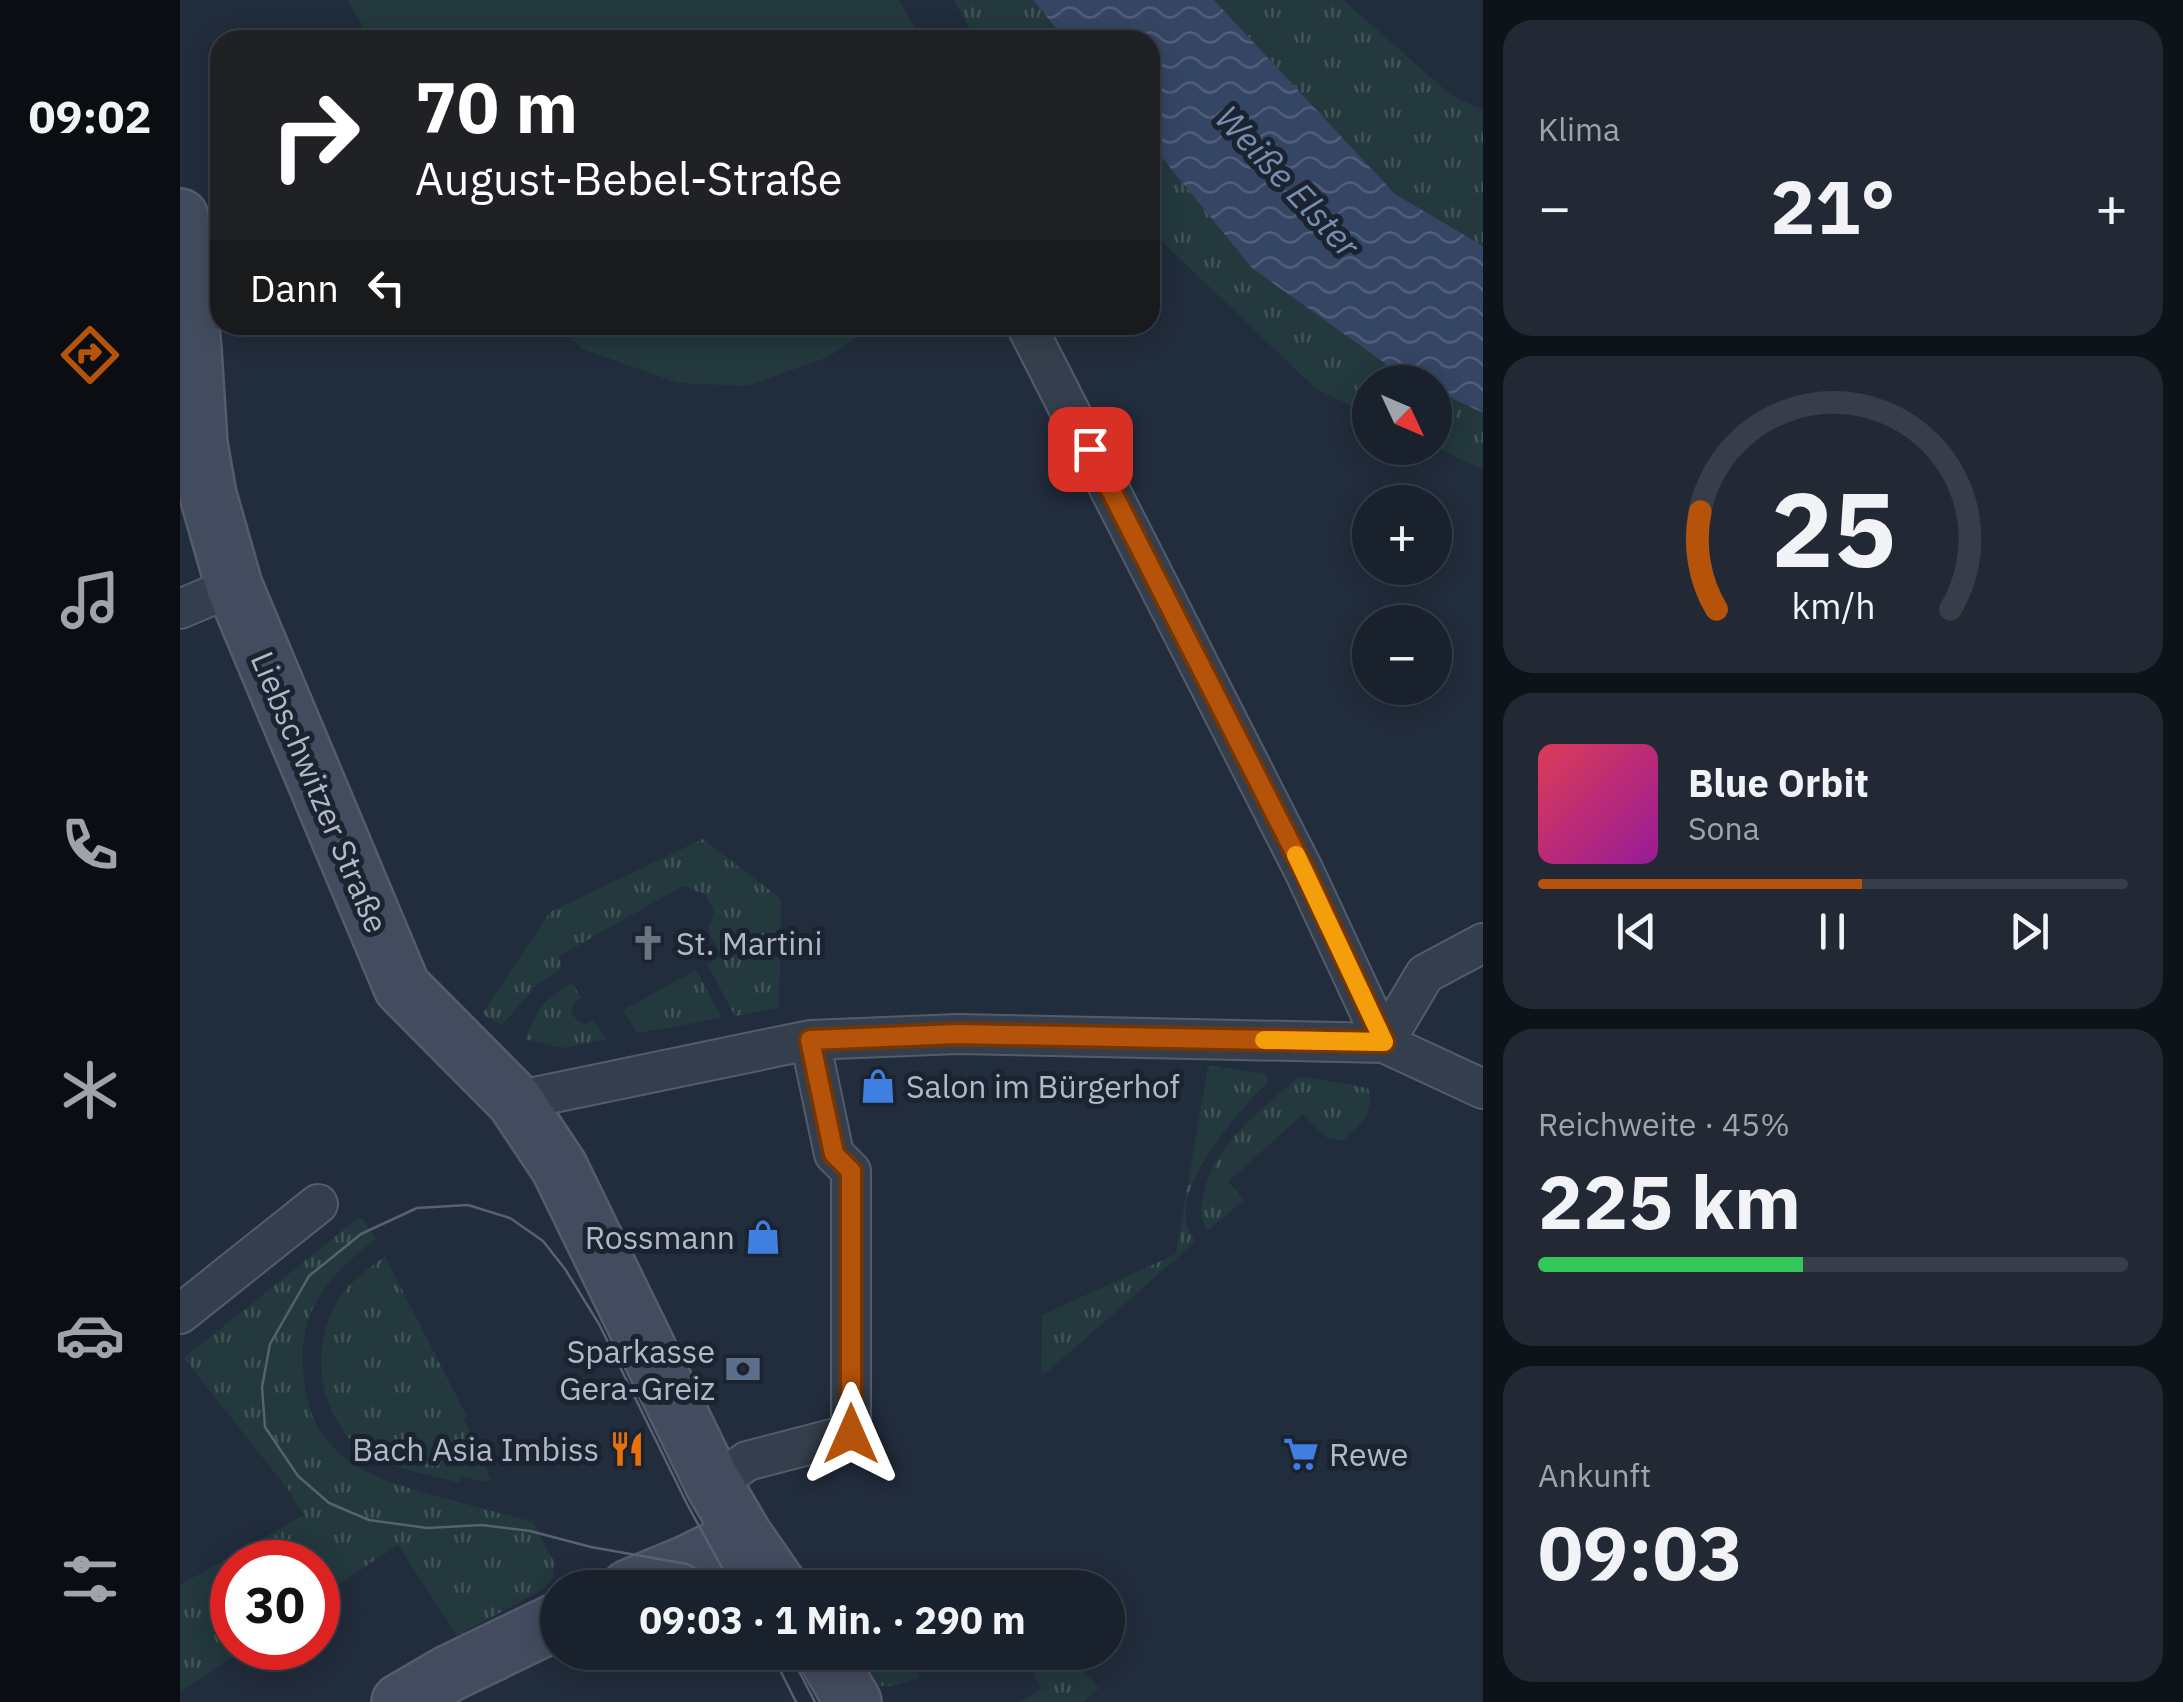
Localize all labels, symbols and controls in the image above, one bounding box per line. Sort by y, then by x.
text: 70 m [415,61,578,152]
icon: right [250,70,380,200]
text: 09:02 [29,87,151,145]
water label: Weiße Elster [1206,95,1371,268]
text: Klima [1538,108,1620,150]
text: August-Bebel-Straße [415,149,843,207]
text: 21° [1770,157,1896,255]
text: − [1538,171,1571,242]
text: + [2095,171,2128,242]
icon: left [359,260,414,315]
text: Dann [250,263,339,312]
icon: directions [55,320,125,390]
north arrow [1352,365,1452,465]
map controls [1352,365,1452,705]
pin [1048,407,1133,492]
icon: arrive [1063,422,1118,477]
text: 25 [1771,460,1895,596]
button: + [1352,485,1452,585]
icon: music [55,565,125,635]
text: km/h [1791,582,1875,629]
button: − [1352,605,1452,705]
street label: Liebschwitzer Straße [242,645,398,939]
text: Blue Orbit [1688,758,1869,807]
text: Sona [1688,807,1760,849]
icon: phone [55,810,125,880]
icon: previous [1609,904,1664,959]
icon: pause [1805,904,1860,959]
icon: next [2002,904,2057,959]
place label: St. Martini [676,922,822,964]
church icon: St. Martini [629,924,667,962]
icon: climate [55,1055,125,1125]
place label: Salon im Bürgerhof [906,1065,1180,1107]
shop icon: Salon im Bürgerhof [859,1067,897,1105]
text: Reichweite · 45% [1538,1103,1790,1145]
text: 225 km [1538,1152,1801,1250]
place label: Rossmann [585,1216,735,1258]
shop icon: Rossmann [744,1218,782,1256]
icon: car [55,1300,125,1370]
place label: Sparkasse Gera-Greiz [559,1330,715,1409]
bank icon: Sparkasse Gera-Greiz [724,1350,762,1388]
position arrow [799,1382,903,1486]
place label: Bach Asia Imbiss [352,1428,599,1470]
restaurant icon: Bach Asia Imbiss [608,1430,646,1468]
place label: Rewe [1329,1433,1408,1475]
supermarket icon: Rewe [1282,1435,1320,1473]
text: Ankunft [1538,1454,1651,1496]
text: 09:03 [1538,1503,1743,1601]
speed limit sign: 30 [210,1540,340,1670]
icon: filters [55,1544,125,1614]
text: 09:03 · 1 Min. · 290 m [639,1595,1026,1644]

